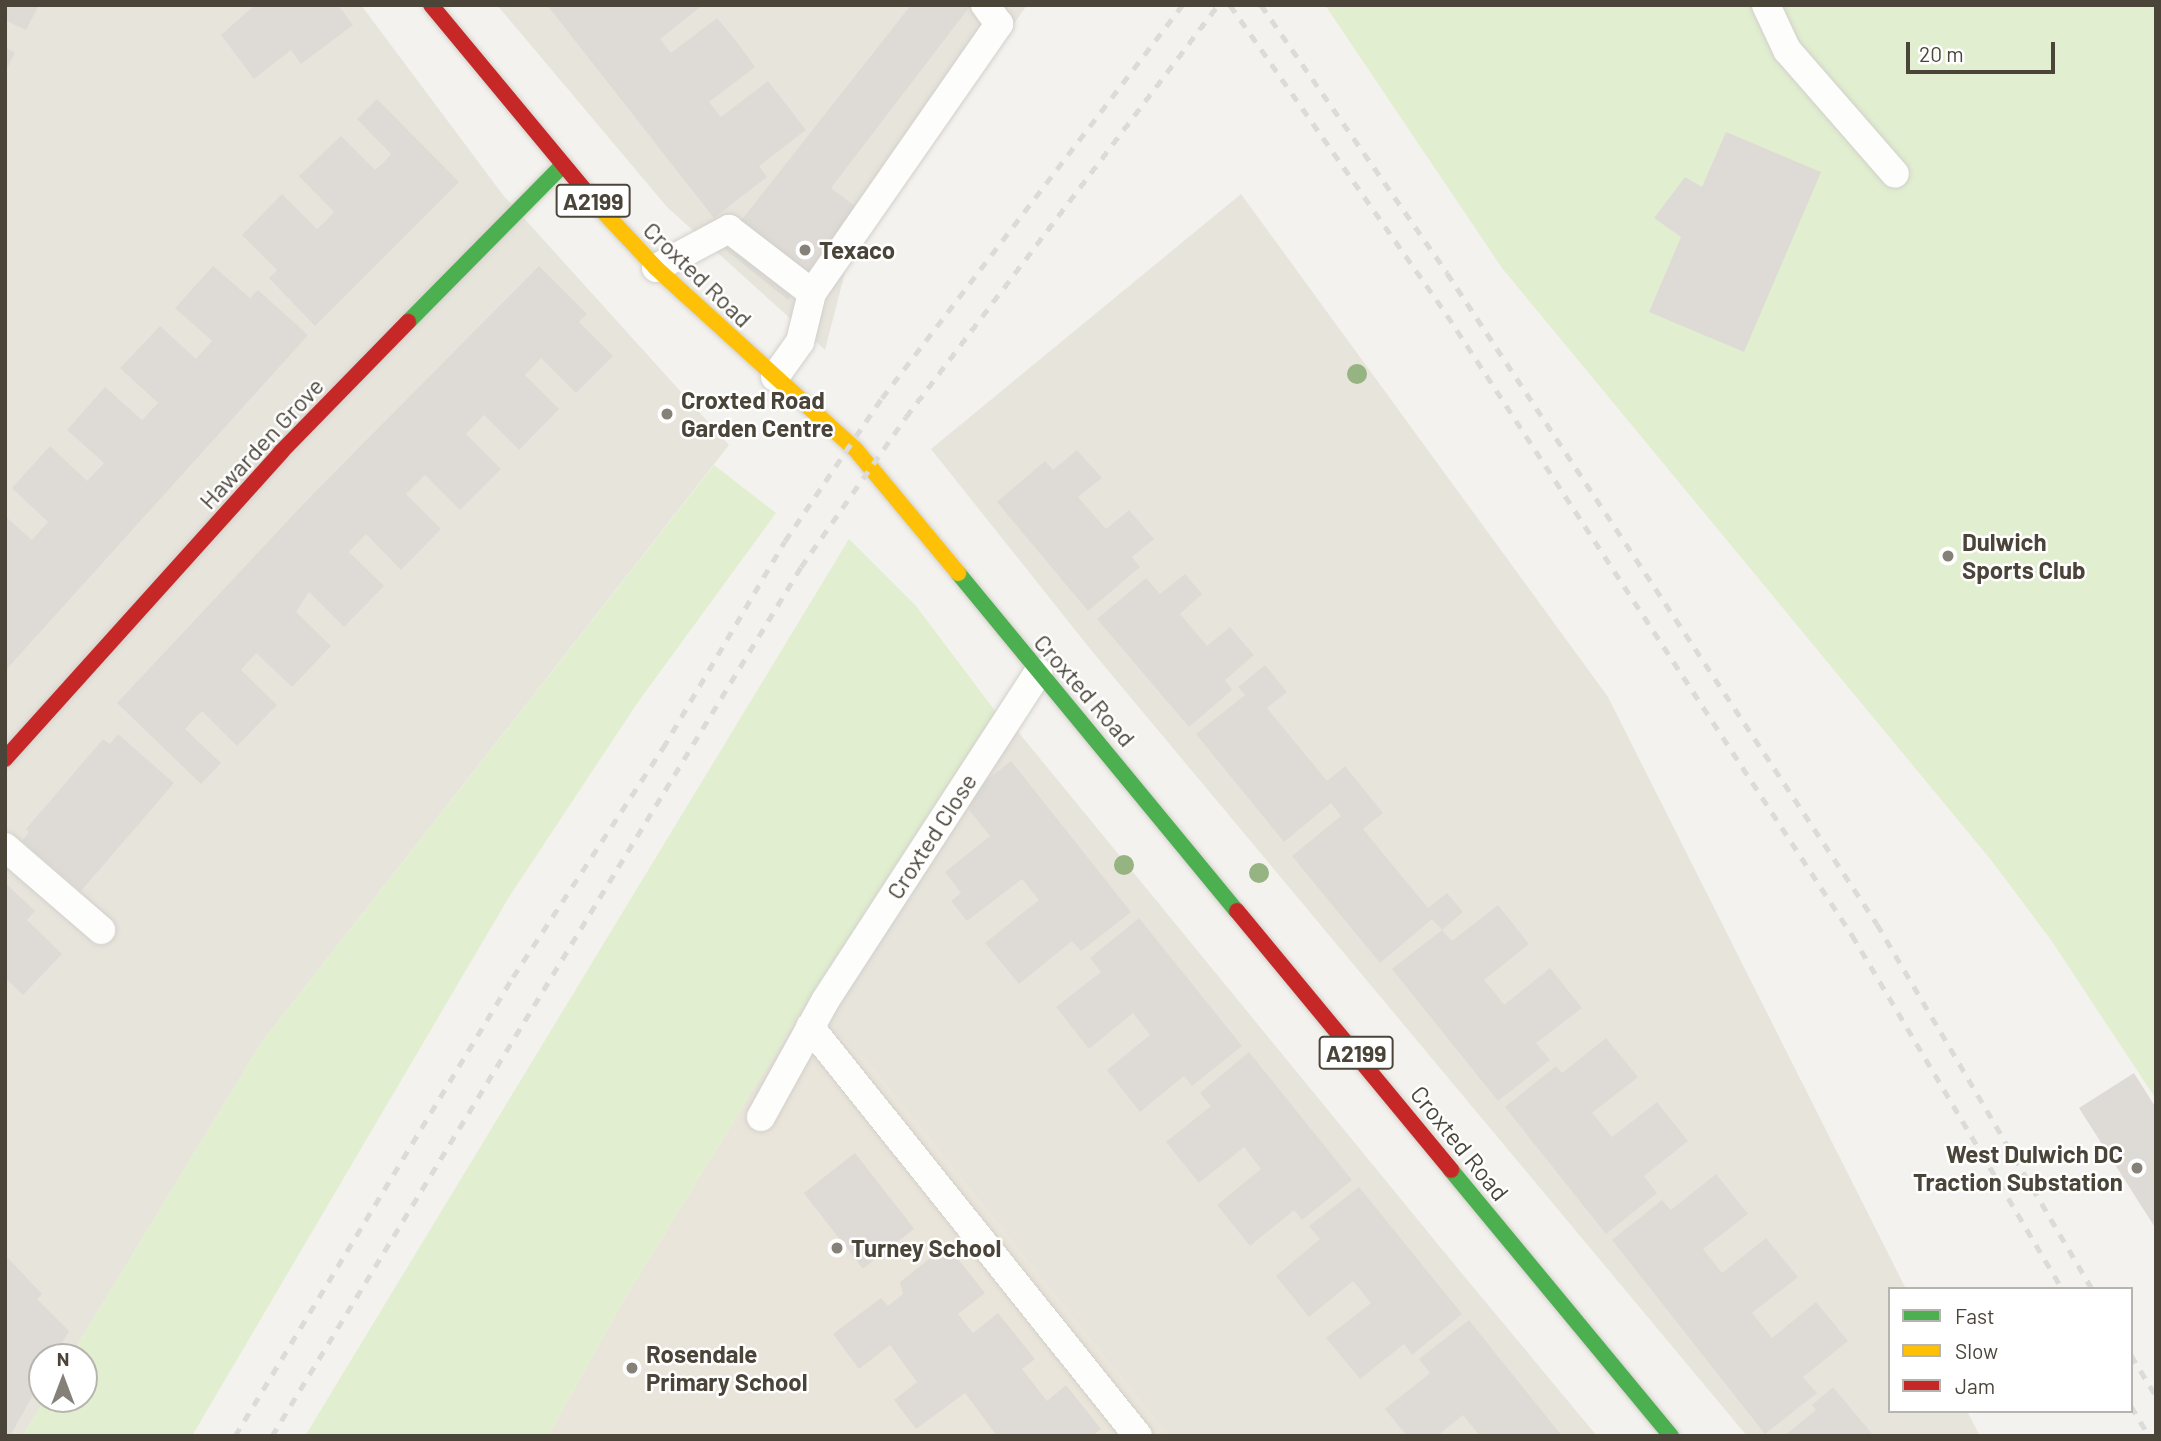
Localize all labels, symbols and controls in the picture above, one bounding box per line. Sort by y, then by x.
scale bar [1909,28,2058,72]
text: 20 m [1919,41,1964,66]
road number: A2199 [554,182,632,220]
street label: Croxted Road [638,215,758,333]
place label: Texaco [819,236,895,264]
marker: Texaco [797,242,813,258]
street label: Hawarden Grove [193,371,329,515]
place label: Croxted Road Garden Centre [681,386,834,442]
marker: Croxted Road Garden Centre [659,406,675,422]
place label: Dulwich Sports Club [1962,528,2086,584]
marker: Dulwich Sports Club [1940,548,1956,564]
street label: Croxted Road [1028,628,1142,752]
street label: Croxted Close [880,768,982,904]
road number: A2199 [1318,1034,1394,1072]
street label: Croxted Road [1405,1080,1515,1206]
place label: West Dulwich DC Traction Substation [1913,1140,2123,1196]
marker: West Dulwich DC Traction Substation [2129,1160,2145,1176]
place label: Turney School [851,1234,1001,1262]
marker: Turney School [829,1240,845,1256]
legend [1888,1287,2133,1413]
text: Fast [1955,1303,1995,1328]
text: Slow [1955,1338,1998,1363]
place label: Rosendale Primary School [646,1340,808,1396]
north arrow [28,1343,98,1413]
text: N [57,1347,69,1370]
marker: Rosendale Primary School [624,1360,640,1376]
text: Jam [1955,1373,1995,1398]

